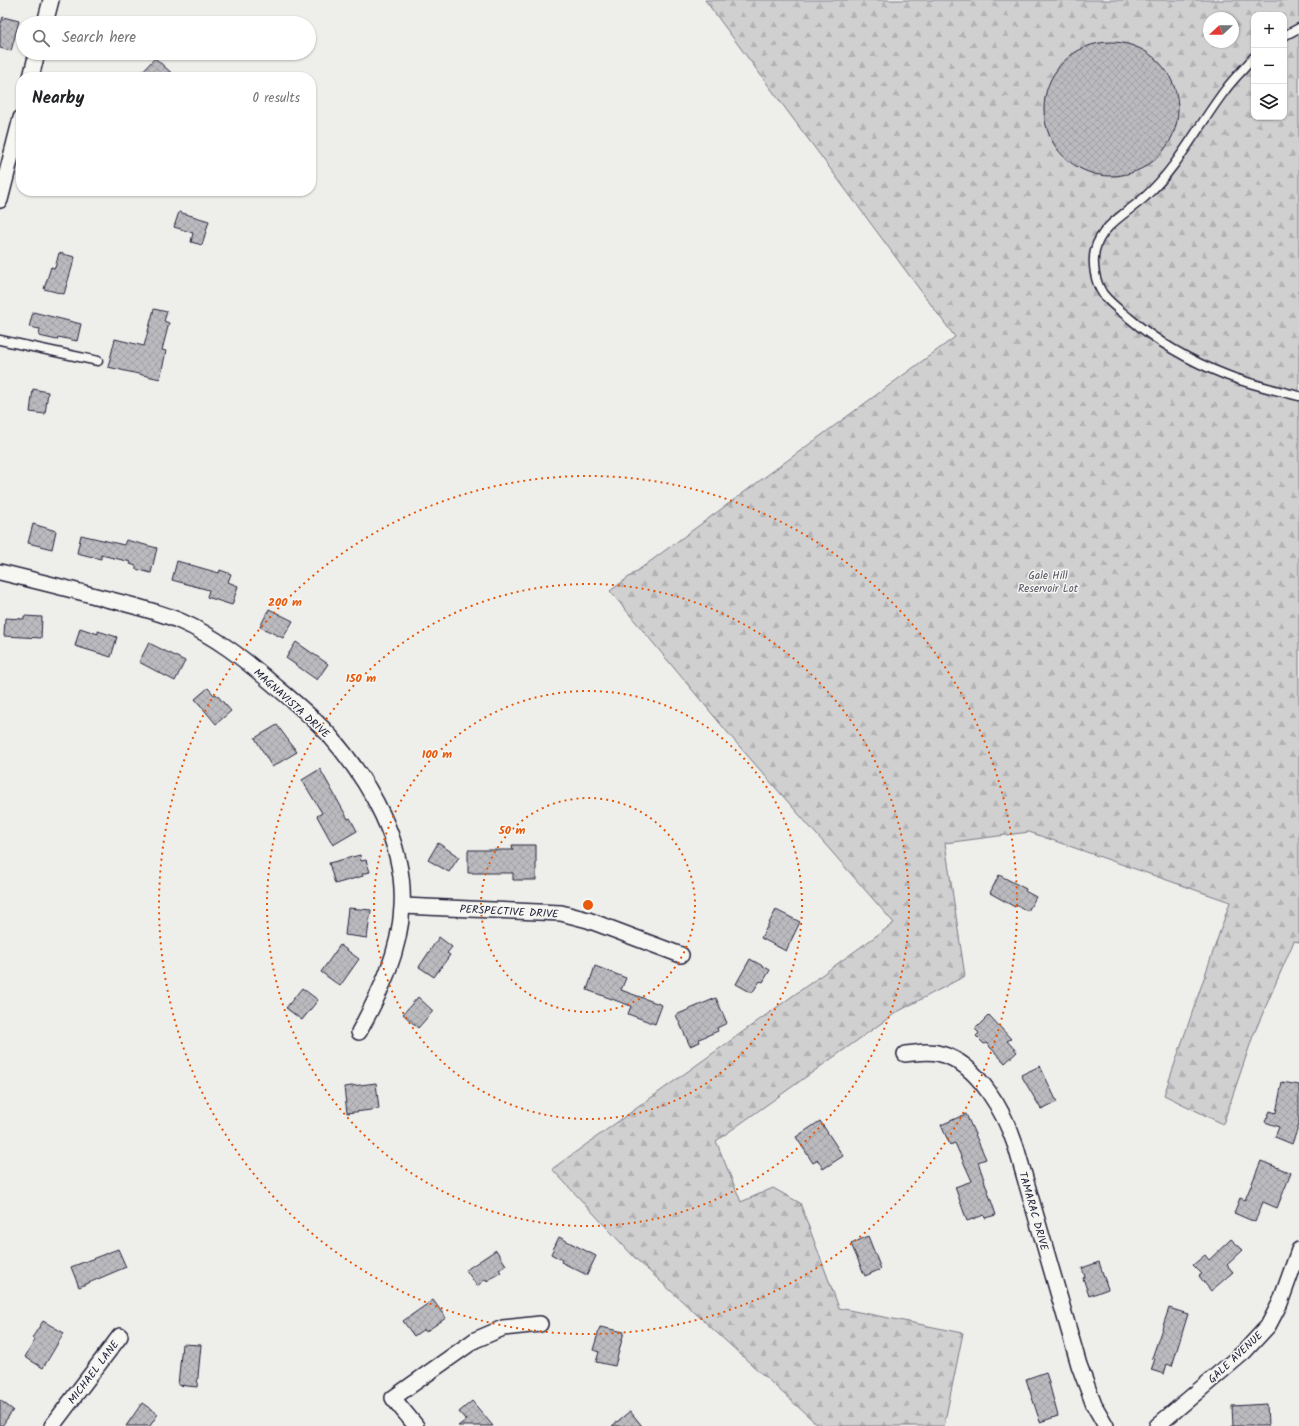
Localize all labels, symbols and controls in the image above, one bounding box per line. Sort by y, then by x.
north arrow [1203,12,1239,48]
map controls [1251,12,1287,120]
button: + [1251,12,1287,48]
search box [16,16,316,60]
text: Search here [62,26,136,50]
icon: search [30,27,52,49]
button: − [1251,48,1287,84]
button: layers [1251,84,1287,120]
text: Nearby [32,85,84,112]
text: 0 results [253,88,300,109]
park label: Gale Hill Reservoir Lot [1018,567,1079,598]
text: 200 m [268,593,302,612]
street label: MAGNAVISTA DRIVE [249,664,334,743]
text: 150 m [346,669,376,688]
text: 100 m [422,745,452,764]
text: 50 m [498,821,526,840]
centre of rings [581,898,595,912]
street label: PERSPECTIVE DRIVE [459,900,559,924]
street label: TAMARAC DRIVE [1013,1170,1053,1253]
street label: GALE AVENUE [1204,1327,1268,1388]
street label: MICHAEL LANE [64,1336,124,1408]

